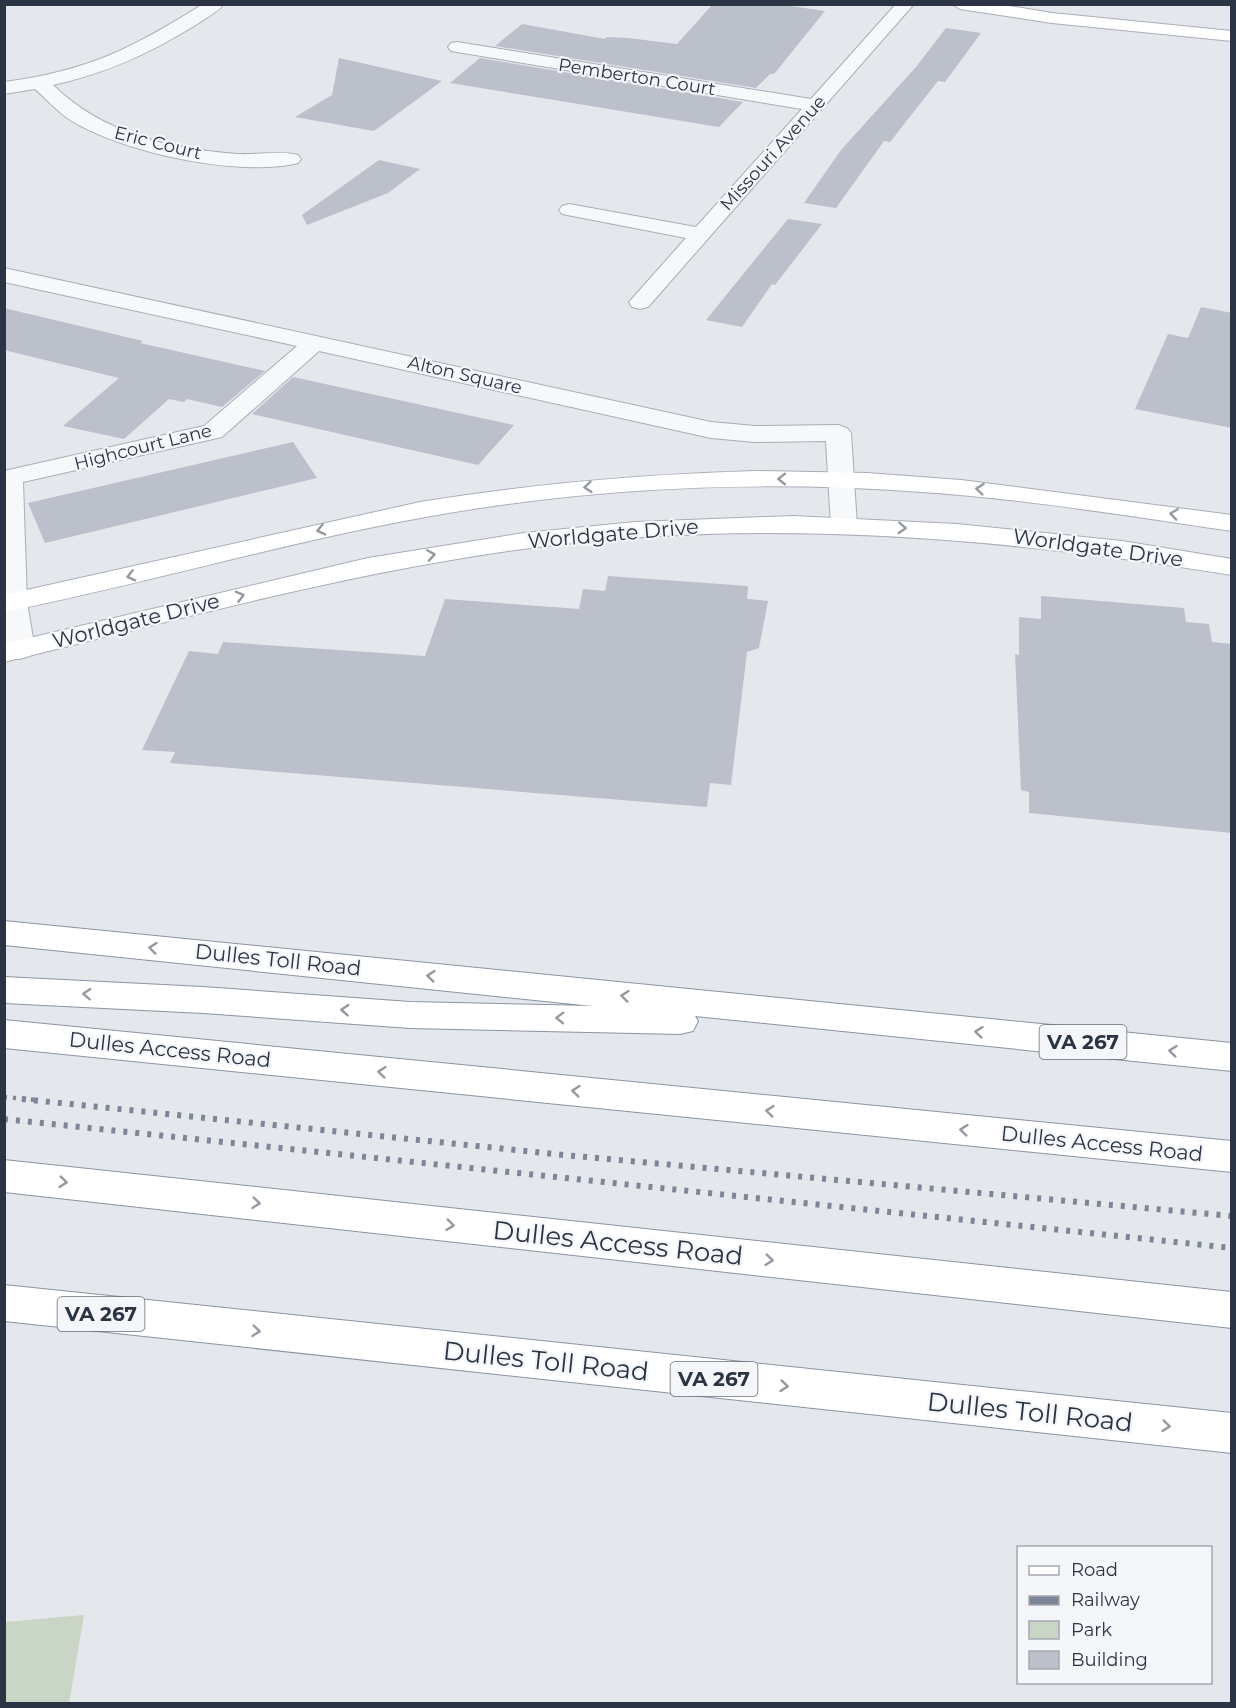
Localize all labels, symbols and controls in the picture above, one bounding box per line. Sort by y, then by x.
street label: Pemberton Court [557,54,717,100]
street label: Missouri Avenue [715,91,831,215]
street label: Eric Court [112,122,204,164]
street label: Alton Square [406,351,524,399]
street label: Highcourt Lane [72,419,214,475]
one-way arrow [778,473,787,485]
one-way arrow [583,480,592,493]
one-way arrow [976,483,985,496]
one-way arrow [1169,509,1178,521]
street label: Worldgate Drive [526,514,700,553]
one-way arrow [898,522,907,535]
one-way arrow [316,523,326,536]
street label: Worldgate Drive [1011,523,1185,572]
one-way arrow [426,550,435,562]
one-way arrow [127,569,137,582]
street label: Worldgate Drive [50,588,222,653]
one-way arrow [235,590,245,603]
street label: Dulles Toll Road [194,938,362,981]
one-way arrow [149,942,158,955]
one-way arrow [426,970,436,983]
one-way arrow [83,988,92,1001]
one-way arrow [620,990,630,1003]
one-way arrow [340,1004,349,1017]
one-way arrow [556,1012,565,1025]
road number: VA 267 [1040,1025,1126,1059]
street label: Dulles Access Road [68,1026,272,1073]
one-way arrow [975,1026,984,1039]
one-way arrow [1169,1045,1178,1058]
one-way arrow [378,1066,387,1079]
one-way arrow [572,1085,581,1098]
one-way arrow [766,1105,775,1117]
street label: Dulles Access Road [1000,1120,1204,1167]
one-way arrow [960,1124,969,1137]
one-way arrow [58,1175,67,1188]
one-way arrow [252,1197,261,1209]
street label: Dulles Access Road [491,1214,745,1272]
one-way arrow [446,1218,455,1230]
one-way arrow [765,1253,774,1265]
road number: VA 267 [57,1297,144,1331]
one-way arrow [251,1324,260,1337]
street label: Dulles Toll Road [442,1334,650,1388]
road number: VA 267 [670,1362,758,1396]
one-way arrow [779,1379,788,1392]
street label: Dulles Toll Road [926,1385,1134,1439]
one-way arrow [1161,1419,1170,1432]
legend [1017,1546,1212,1684]
text: Road [1071,1559,1118,1581]
text: Railway [1071,1589,1140,1611]
text: Park [1071,1619,1112,1641]
text: Building [1071,1649,1148,1671]

